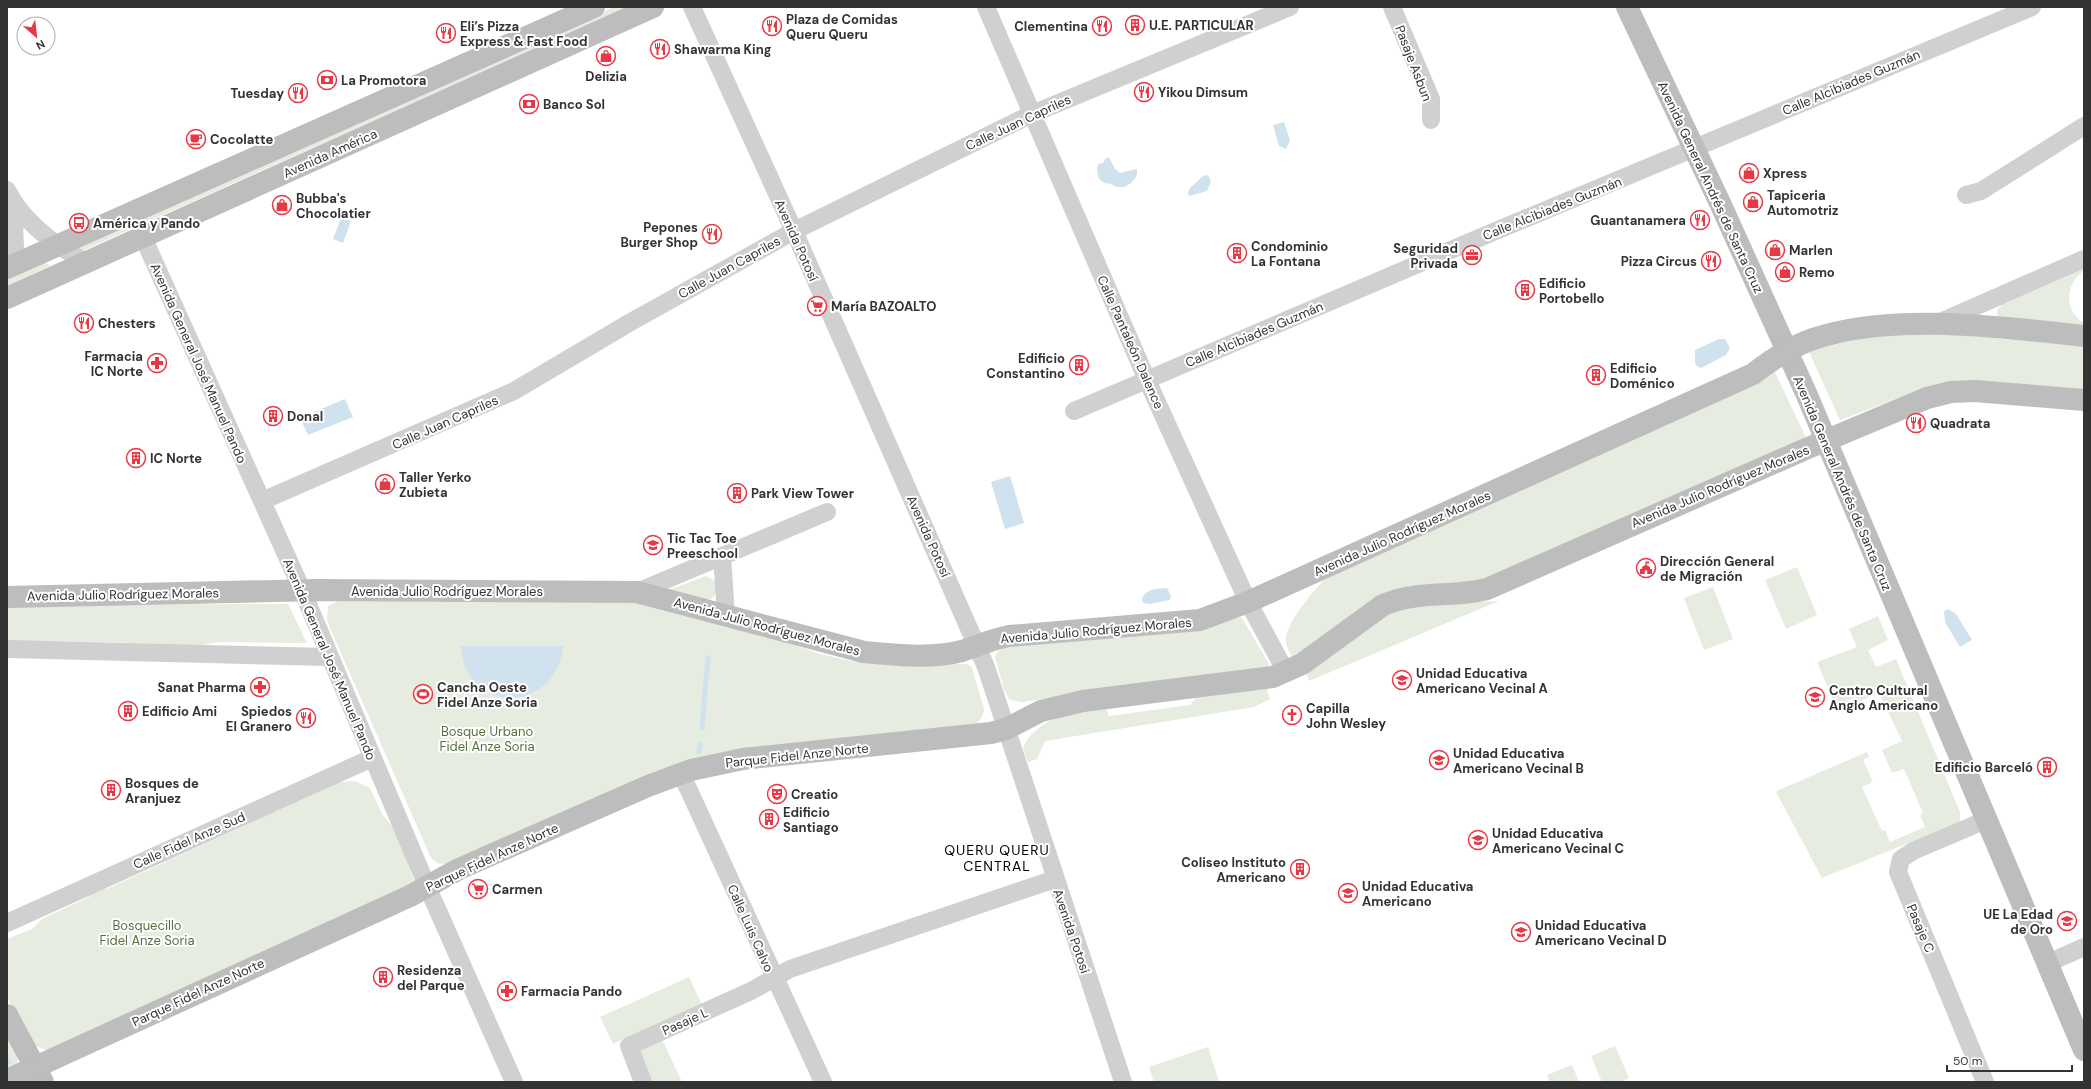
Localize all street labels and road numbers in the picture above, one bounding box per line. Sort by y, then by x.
street label: Pasaje Asbun [1391,23,1436,104]
street label: Calle Alcibiades Guzmán [1780,46,1923,119]
street label: Avenida General Andrés de Santa Cruz [1654,79,1767,296]
street label: Calle Juan Capriles [963,91,1074,154]
street label: Avenida América [281,125,380,182]
street label: Calle Alcibiades Guzmán [1480,173,1624,244]
street label: Avenida Potosí [771,197,822,284]
street label: Calle Juan Capriles [675,232,783,303]
street label: Avenida General José Manuel Pando [147,260,251,466]
street label: Calle Pantaleón Dalence [1093,273,1168,412]
street label: Calle Alcibiades Guzmán [1183,298,1326,371]
street label: Avenida General Andrés de Santa Cruz [1789,373,1896,593]
street label: Calle Juan Capriles [390,391,501,453]
street label: Avenida Julio Rodríguez Morales [1628,441,1812,532]
street label: Avenida Julio Rodríguez Morales [1311,487,1493,580]
street label: Avenida Potosí [903,493,954,580]
street label: Avenida General José Manuel Pando [279,556,380,763]
street label: Avenida Julio Rodríguez Morales [351,583,543,600]
street label: Avenida Julio Rodríguez Morales [27,584,219,605]
street label: Avenida Julio Rodríguez Morales [672,593,862,660]
street label: Avenida Julio Rodríguez Morales [1000,614,1192,647]
street label: Parque Fidel Anze Norte [725,740,870,771]
street label: Calle Fidel Anze Sud [130,808,248,873]
street label: Parque Fidel Anze Norte [423,819,561,896]
street label: Calle Luis Calvo [724,882,778,975]
street label: Avenida Potosí [1049,887,1094,976]
street label: Pasaje C [1903,901,1938,955]
street label: Parque Fidel Anze Norte [129,954,267,1031]
street label: Pasaje L [659,1004,711,1039]

